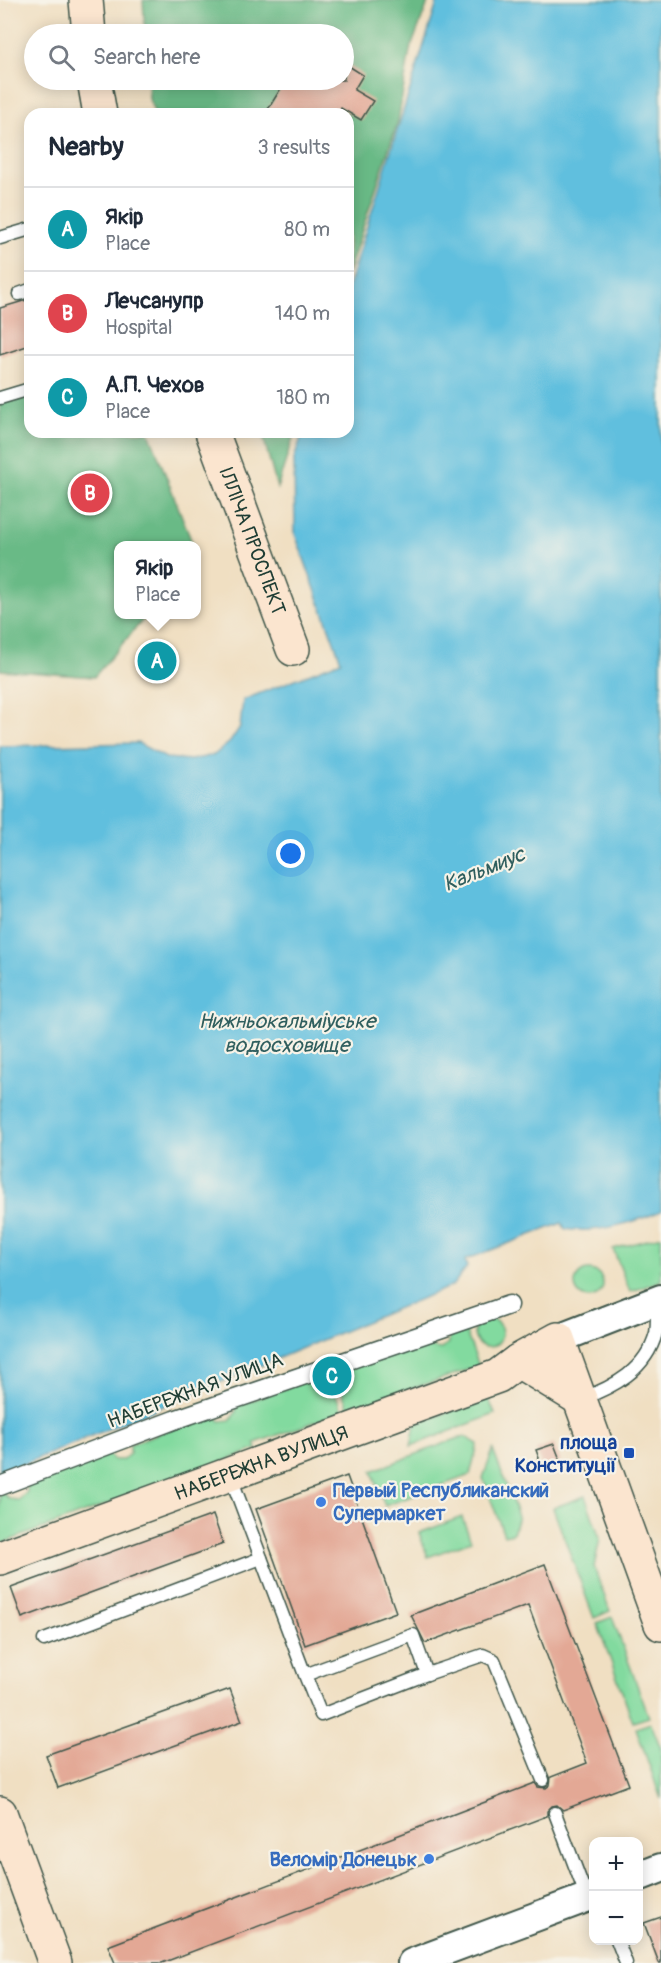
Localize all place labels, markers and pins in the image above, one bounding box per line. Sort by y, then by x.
pin: B [70,470,110,516]
pin: A [138,638,176,684]
pin: C [312,1354,352,1398]
place label: площа Конституції [515,1430,617,1478]
marker: площа Конституції [622,1446,636,1460]
place label: Первый Республиканский Супермаркет [333,1478,549,1526]
marker: Первый Республиканский Супермаркет [314,1495,328,1509]
place label: Веломір Донецьк [269,1847,417,1872]
marker: Веломір Донецьк [422,1852,436,1866]

